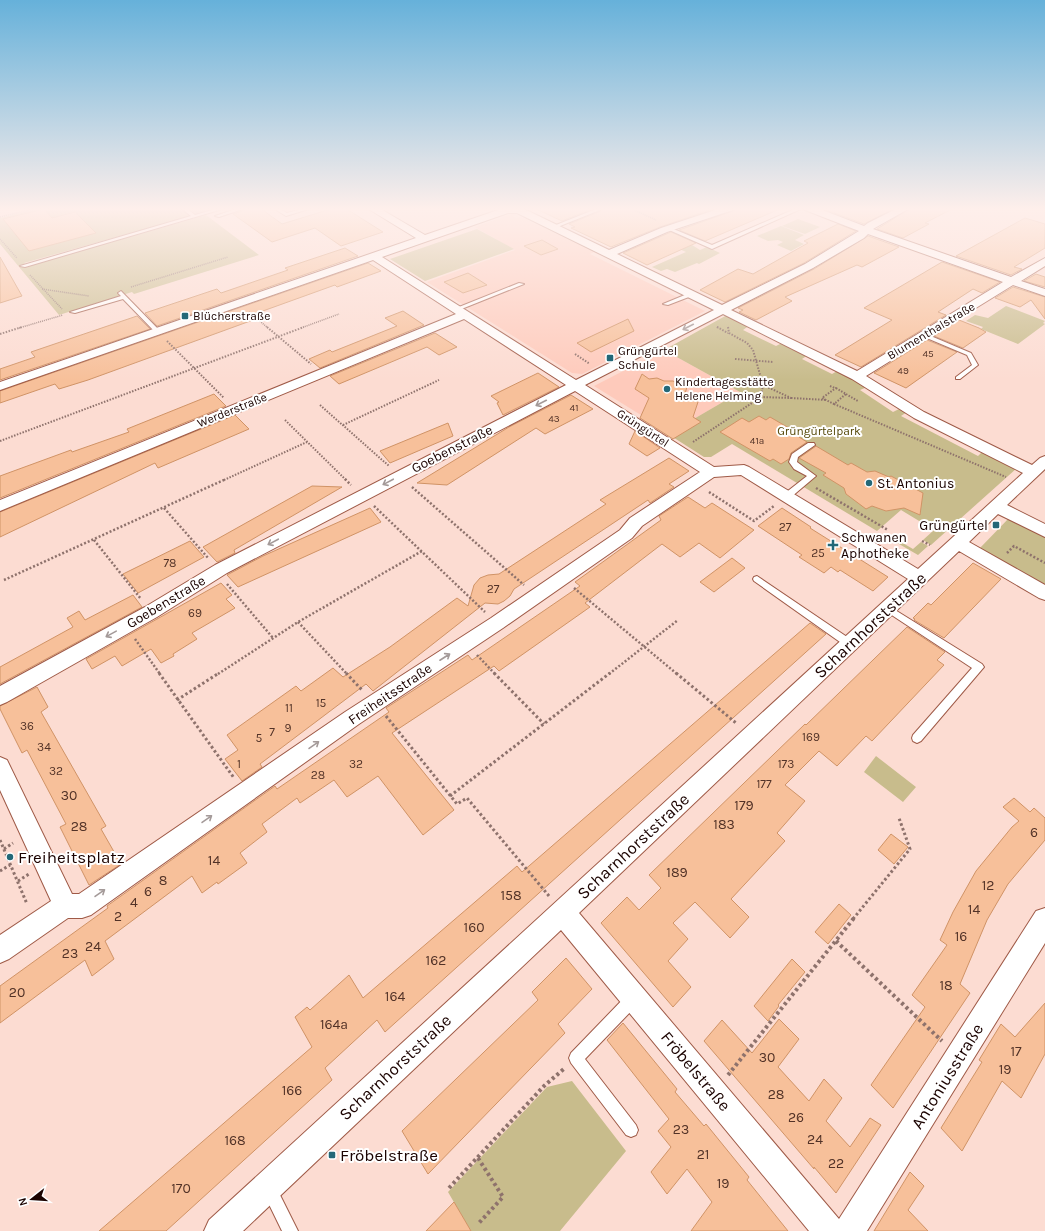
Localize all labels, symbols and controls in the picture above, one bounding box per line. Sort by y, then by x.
street label: Blumenthalstraße [885,299,977,363]
place label: Blücherstraße [193,309,270,323]
marker: Blücherstraße [180,311,190,321]
one-way arrow [683,324,695,331]
place label: Grüngürtel Schule [618,344,677,372]
house number: 45 [922,348,934,360]
marker: Grüngürtel Schule [605,353,615,363]
house number: 49 [897,365,909,377]
place label: Kindertagesstätte Helene Helming [675,375,774,403]
marker: Kindertagesstätte Helene Helming [662,384,672,394]
street label: Werderstraße [195,390,269,430]
one-way arrow [535,400,547,407]
house number: 41 [570,402,578,414]
street label: Grüngürtel [614,406,672,450]
house number: 43 [548,413,560,425]
street label: Goebenstraße [409,421,495,477]
park label: Grüngürtelpark [777,424,861,438]
house number: 41a [750,435,764,447]
place label: St. Antonius [877,475,954,492]
marker: St. Antonius [864,478,874,488]
one-way arrow [383,479,395,486]
place label: Grüngürtel [919,517,988,534]
house number: 27 [779,520,792,534]
marker: Grüngürtel [991,520,1001,530]
place label: Schwanen Aphotheke [841,529,909,562]
one-way arrow [267,539,279,546]
marker: Schwanen Aphotheke [828,540,838,550]
house number: 25 [811,546,825,560]
house number: 78 [163,556,177,570]
street label: Scharnhorststraße [810,568,930,682]
street label: Goebenstraße [123,572,209,632]
house number: 27 [487,582,500,596]
house number: 69 [188,606,202,620]
one-way arrow [106,630,118,638]
one-way arrow [439,653,450,661]
street label: Freiheitsstraße [345,660,435,728]
house number: 15 [316,696,327,710]
house number: 11 [285,701,293,715]
house number: 36 [20,719,34,733]
house number: 9 [285,721,292,735]
house number: 7 [269,725,275,739]
house number: 169 [802,730,820,744]
house number: 5 [256,731,263,745]
house number: 34 [37,740,51,754]
one-way arrow [308,741,319,749]
house number: 1 [237,757,241,771]
house number: 32 [349,757,363,771]
house number: 173 [778,757,794,771]
house number: 32 [49,764,63,778]
house number: 28 [311,768,325,782]
house number: 177 [756,777,772,791]
house number: 30 [61,787,77,804]
street label: Scharnhorststraße [573,789,693,903]
house number: 179 [734,797,754,814]
one-way arrow [201,815,212,823]
house number: 183 [713,816,735,833]
house number: 28 [71,818,87,835]
house number: 6 [1030,824,1038,841]
place label: Freiheitsplatz [18,847,125,867]
marker: Freiheitsplatz [5,852,15,862]
house number: 14 [208,852,220,869]
house number: 189 [666,864,688,881]
house number: 8 [159,872,167,889]
house number: 12 [982,877,994,894]
house number: 6 [144,883,152,900]
house number: 158 [500,887,522,904]
one-way arrow [94,889,105,897]
house number: 4 [130,894,138,911]
house number: 14 [968,901,980,918]
house number: 2 [114,908,122,925]
house number: 160 [464,919,484,936]
house number: 16 [955,928,967,945]
house number: 24 [85,938,101,955]
house number: 23 [62,945,78,962]
house number: 162 [426,952,446,969]
house number: 18 [939,977,953,994]
house number: 20 [9,984,25,1001]
house number: 164 [385,988,405,1005]
street label: Scharnhorststraße [335,1010,455,1124]
house number: 164a [320,1016,348,1033]
street label: Antoniusstraße [907,1020,987,1132]
street label: Fröbelstraße [657,1027,735,1115]
house number: 17 [1010,1043,1022,1060]
house number: 30 [759,1049,775,1066]
house number: 19 [999,1061,1011,1078]
house number: 166 [282,1082,302,1099]
house number: 28 [768,1086,784,1103]
house number: 26 [788,1109,804,1126]
house number: 23 [673,1121,689,1138]
house number: 24 [807,1131,823,1148]
house number: 168 [224,1132,246,1149]
place label: Fröbelstraße [340,1145,438,1165]
house number: 21 [697,1146,709,1163]
marker: Fröbelstraße [327,1150,337,1160]
house number: 22 [828,1155,844,1172]
house number: 19 [717,1175,729,1192]
north arrow [12,1179,52,1219]
house number: 170 [171,1180,191,1197]
text: N [16,1196,30,1207]

